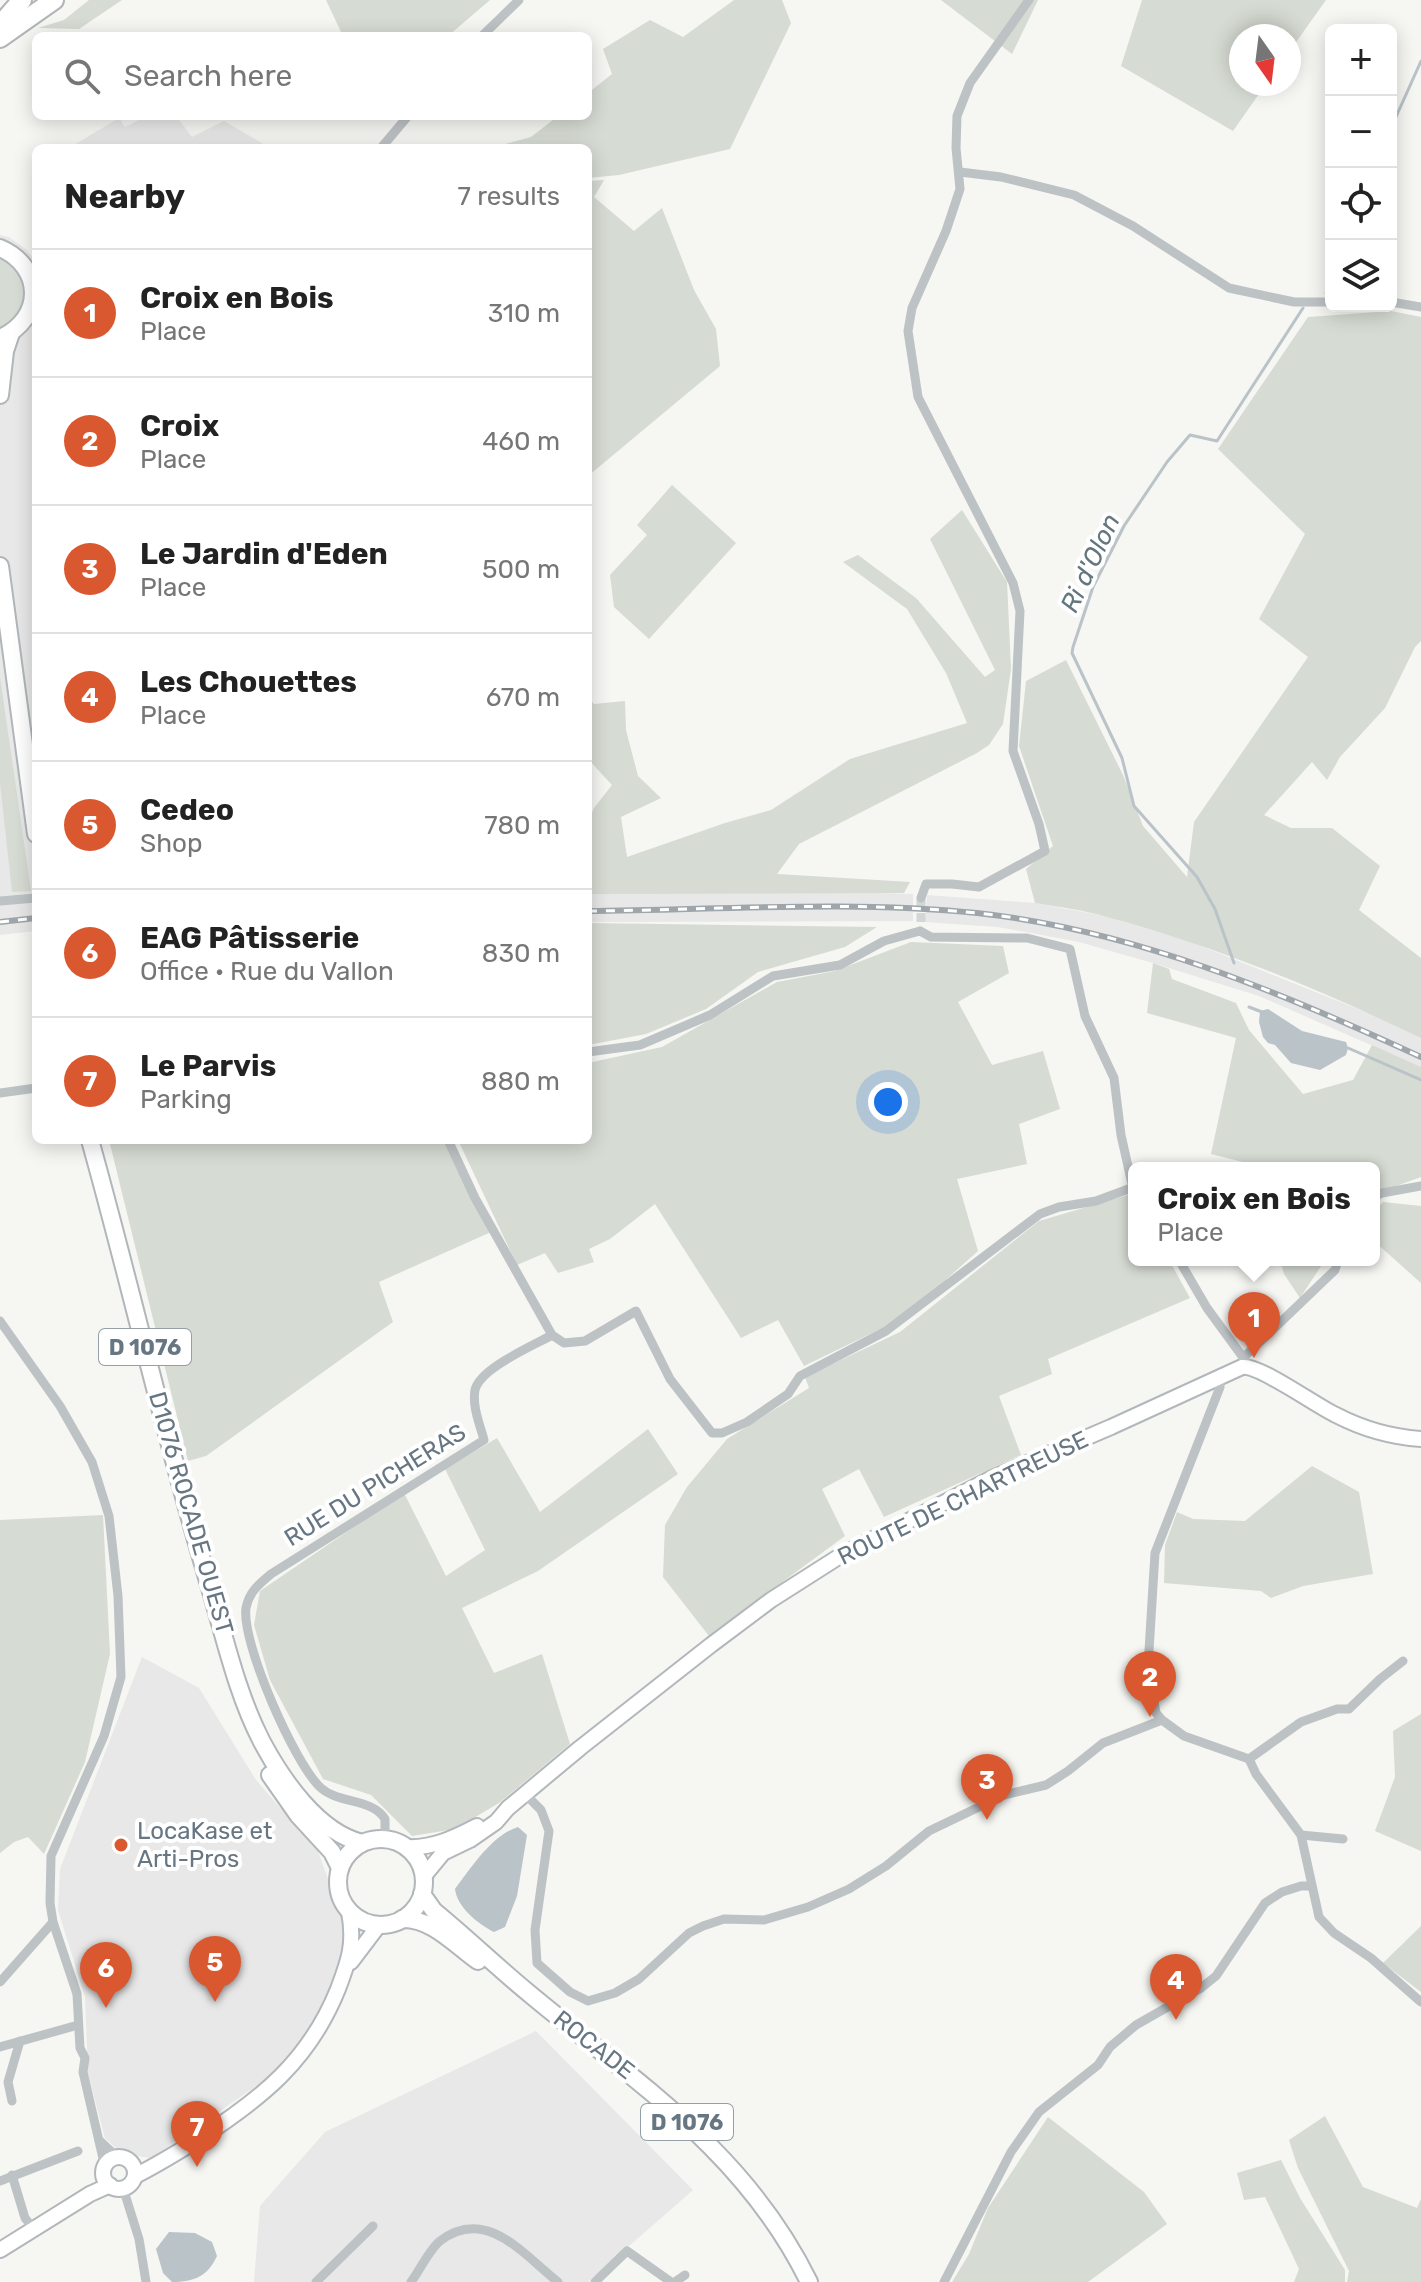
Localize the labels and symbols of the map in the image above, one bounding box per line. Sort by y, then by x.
north arrow [1229,24,1301,96]
water label: Ri d'Olon [1054,509,1127,618]
your location [868,1082,908,1122]
pin: 1 [1228,1292,1280,1358]
road number: D 1076 [99,1329,191,1365]
street label: D1076 ROCADE OUEST [143,1388,239,1638]
street label: RUE DU PICHERAS [279,1418,471,1552]
street label: ROUTE DE CHARTREUSE [833,1425,1093,1571]
pin: 2 [1124,1651,1176,1717]
pin: 3 [961,1754,1013,1820]
place label: LocaKase et Arti-Pros [137,1817,272,1873]
marker: LocaKase et Arti-Pros [112,1836,130,1854]
pin: 5 [189,1936,241,2002]
pin: 6 [80,1942,132,2008]
pin: 4 [1150,1954,1202,2020]
street label: ROCADE [548,2005,640,2085]
pin: 7 [171,2101,223,2167]
road number: D 1076 [641,2104,733,2140]

